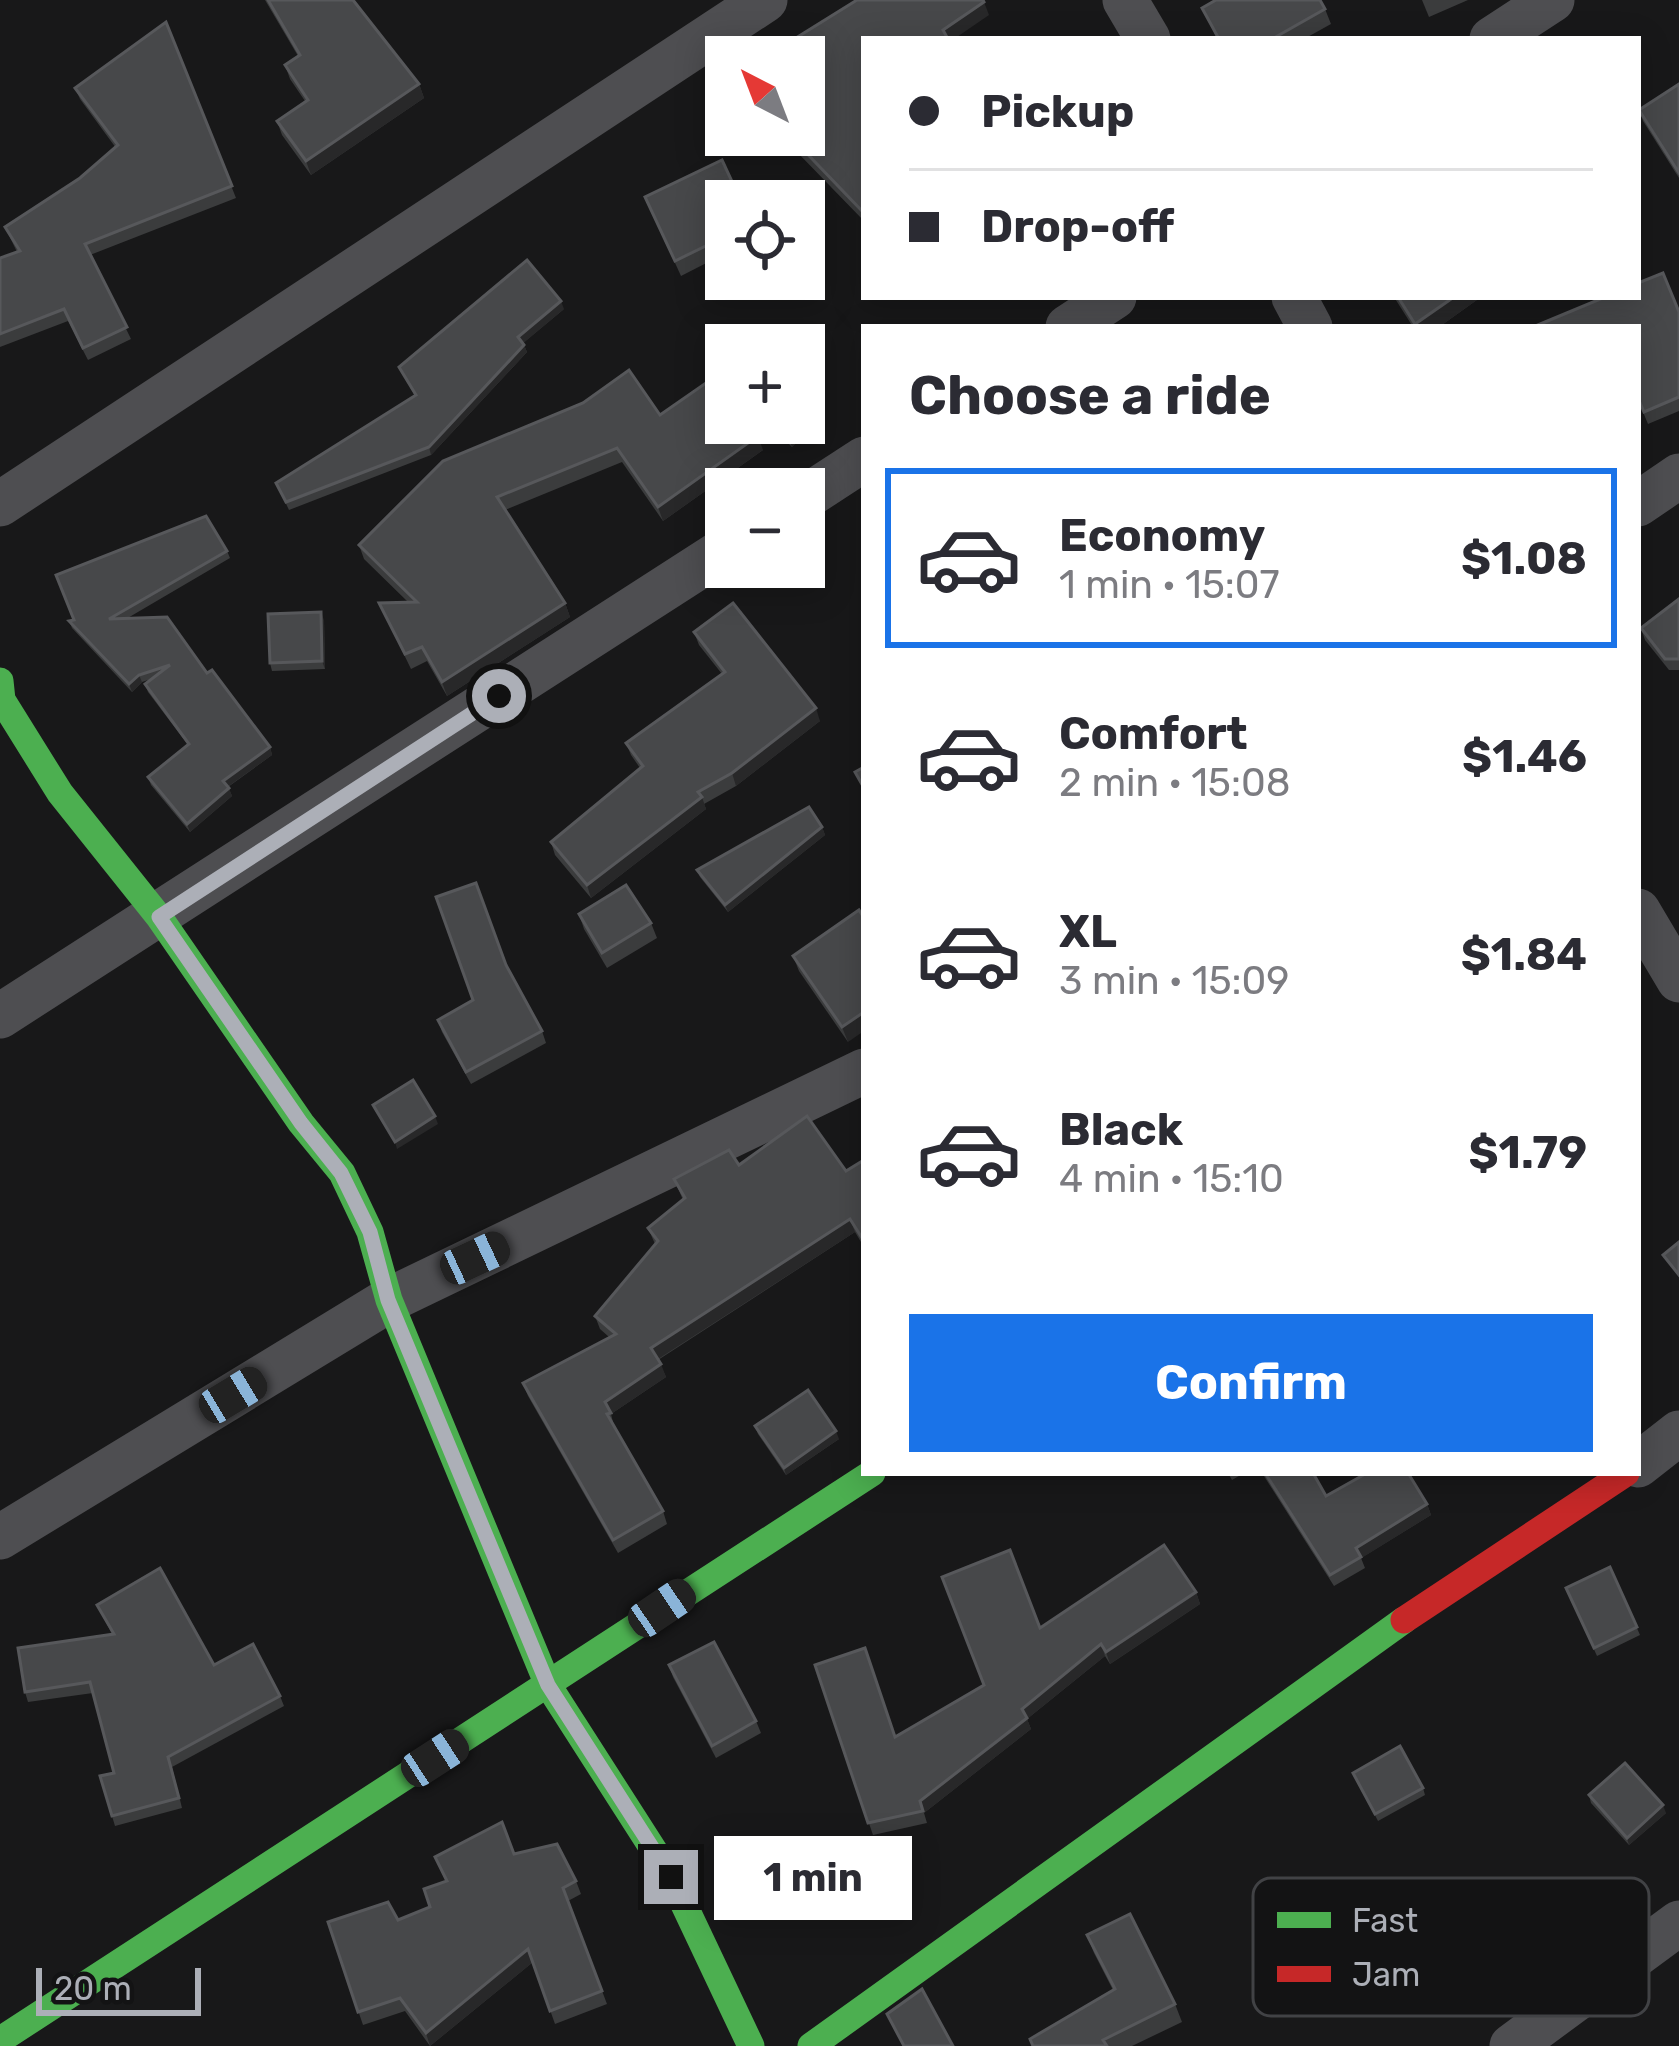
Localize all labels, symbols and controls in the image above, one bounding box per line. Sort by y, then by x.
north arrow [705,36,825,156]
map controls [705,36,825,588]
text: Pickup [981,85,1134,138]
button: locate [705,180,825,300]
text: Drop-off [981,200,1174,253]
button: + [705,324,825,444]
text: Choose a ride [909,364,1271,428]
button: − [705,468,825,588]
icon: car [915,504,1023,612]
text: Economy [1059,509,1265,562]
text: $1.08 [1461,532,1587,585]
text: 1 min · 15:07 [1059,562,1280,608]
route start [472,669,526,723]
icon: car [915,702,1023,810]
text: Comfort [1059,707,1248,760]
text: $1.46 [1462,730,1587,783]
text: 2 min · 15:08 [1059,760,1291,806]
icon: car [915,900,1023,1008]
text: XL [1059,905,1117,958]
text: $1.84 [1461,928,1587,981]
text: 3 min · 15:09 [1059,958,1289,1004]
icon: car [915,1098,1023,1206]
text: Black [1059,1103,1183,1156]
text: $1.79 [1469,1126,1587,1179]
text: 4 min · 15:10 [1059,1156,1284,1202]
car [435,1226,515,1290]
button: Confirm [909,1314,1593,1452]
car [193,1361,273,1429]
car [622,1573,702,1643]
car [395,1723,475,1793]
callout: 1 min [713,1835,911,1919]
route end [644,1850,698,1904]
text: 1 min [763,1855,863,1901]
legend [1253,1878,1649,2016]
text: Fast [1352,1901,1418,1940]
text: Jam [1352,1955,1420,1994]
scale bar [36,1962,201,2015]
text: 20 m [54,1969,132,2008]

